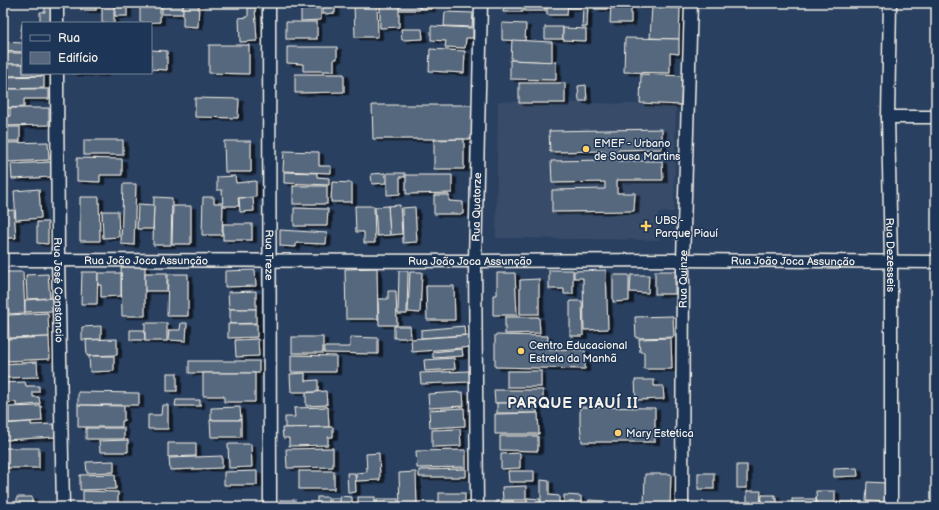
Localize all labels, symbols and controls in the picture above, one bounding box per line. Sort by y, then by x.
legend [22,22,152,74]
text: Rua [58,31,80,46]
text: Edifício [58,51,98,66]
place label: EMEF - Urbano de Sousa Martins [594,137,681,163]
marker: EMEF - Urbano de Sousa Martins [581,144,591,154]
street label: Rua Quatorze [469,172,484,242]
place label: UBS - Parque Piauí [655,214,718,240]
street label: Rua Dezesseis [883,217,897,293]
marker: UBS - Parque Piauí [640,220,652,232]
street label: Rua Treze [262,230,276,281]
street label: Rua José Constancio [51,237,66,343]
street label: Rua Quinze [677,249,690,308]
street label: Rua João Joca Assunção [84,254,208,267]
street label: Rua João Joca Assunção [731,254,855,268]
street label: Rua João Joca Assunção [408,255,532,268]
place label: Centro Educacional Estrela da Manhã [529,339,627,365]
marker: Centro Educacional Estrela da Manhã [516,346,526,356]
district label: PARQUE PIAUÍ II [507,393,639,413]
place label: Mary Estetica [626,427,694,440]
marker: Mary Estetica [613,428,623,438]

